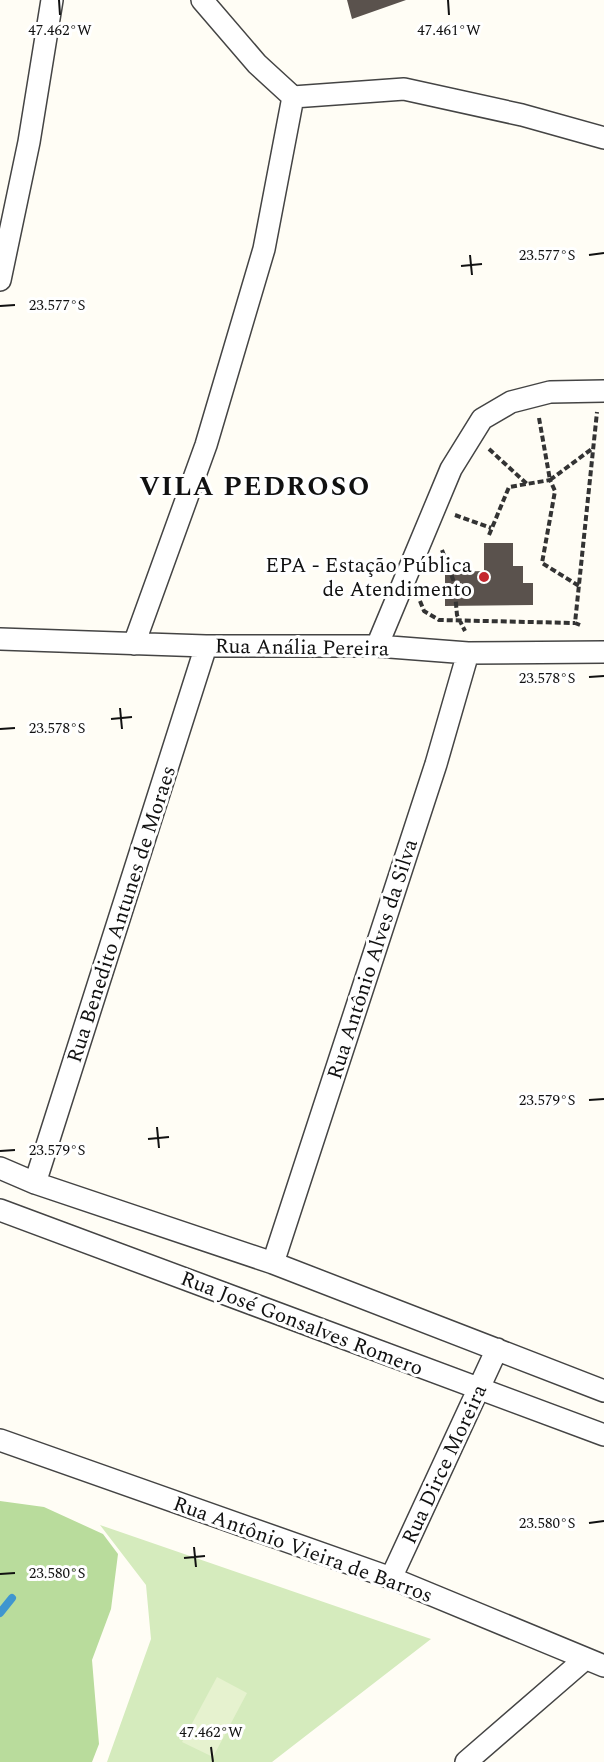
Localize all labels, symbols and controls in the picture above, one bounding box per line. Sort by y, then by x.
text: 47.462°W [28,19,92,42]
text: 47.461°W [417,19,481,42]
text: 23.577°S [519,244,575,267]
text: 23.577°S [29,294,85,317]
district label: VILA PEDROSO [139,466,371,508]
place label: EPA - Estação Pública de Atendimento [265,550,473,606]
marker: EPA - Estação Pública de Atendimento [477,570,491,584]
street label: Rua Anália Pereira [214,630,390,666]
text: 23.578°S [519,667,575,690]
text: 23.578°S [29,717,85,740]
street label: Rua Benedito Antunes de Moraes [59,762,185,1067]
street label: Rua Antônio Alves da Silva [319,834,427,1084]
text: 23.579°S [519,1089,575,1112]
text: 23.579°S [29,1139,85,1162]
street label: Rua José Gonsalves Romero [176,1263,428,1385]
street label: Rua Dirce Moreira [394,1379,496,1550]
street label: Rua Antônio Vieira de Barros [168,1488,437,1612]
text: 23.580°S [519,1512,575,1535]
text: 23.580°S [29,1562,85,1585]
text: 47.462°W [179,1721,243,1744]

